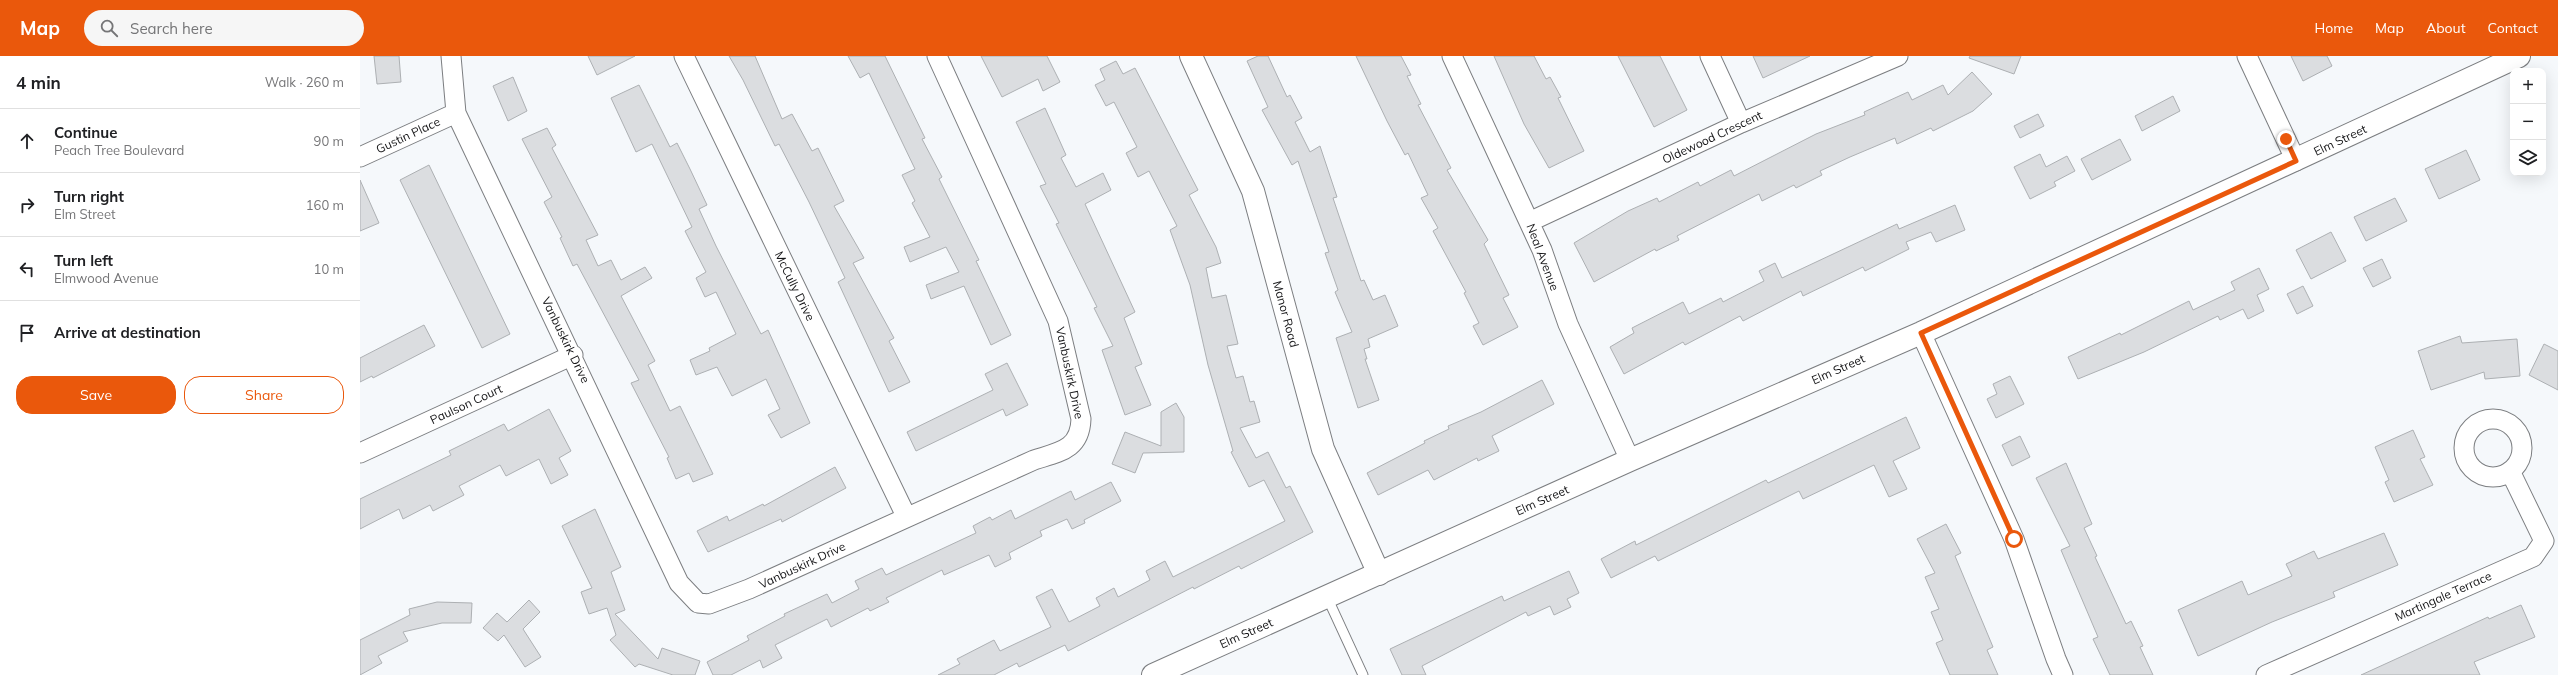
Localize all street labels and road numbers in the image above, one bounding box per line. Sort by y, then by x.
street label: Oldewood Crescent [1660,107,1764,167]
street label: Gustin Place [374,114,442,156]
street label: Elm Street [2311,121,2369,159]
street label: Neal Avenue [1523,221,1563,293]
street label: McCully Drive [772,249,818,323]
street label: Manor Road [1270,279,1302,349]
street label: Vanbuskirk Drive [539,295,593,385]
street label: Vanbuskirk Drive [1053,326,1087,420]
street label: Elm Street [1809,351,1867,387]
street label: Paulson Court [428,381,504,427]
street label: Elm Street [1513,482,1571,518]
street label: Vanbuskirk Drive [756,538,848,592]
street label: Martingale Terrace [2392,568,2494,624]
street label: Elm Street [1217,615,1275,651]

